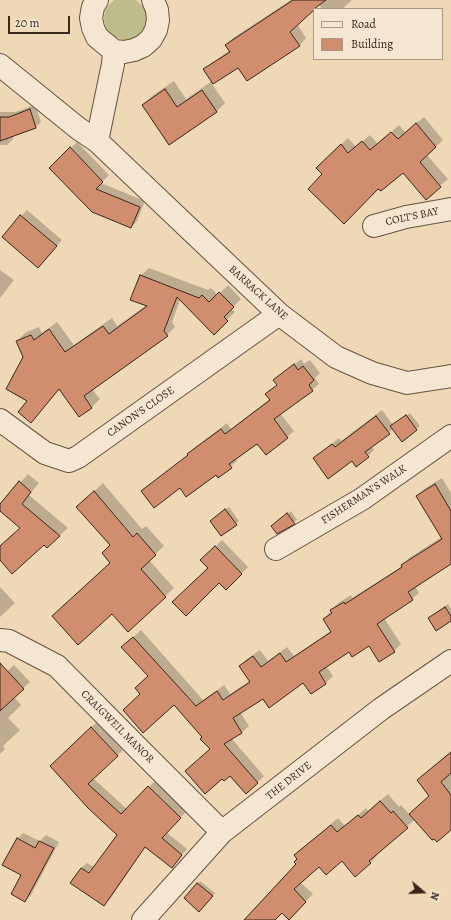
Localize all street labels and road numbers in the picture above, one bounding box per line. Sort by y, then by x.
street label: COLT'S BAY [384,205,440,229]
street label: BARRACK LANE [226,263,290,323]
street label: CANON'S CLOSE [105,384,177,440]
street label: FISHERMAN'S WALK [319,462,409,528]
street label: CRAIGWEIL MANOR [78,688,156,766]
street label: THE DRIVE [263,759,315,803]

